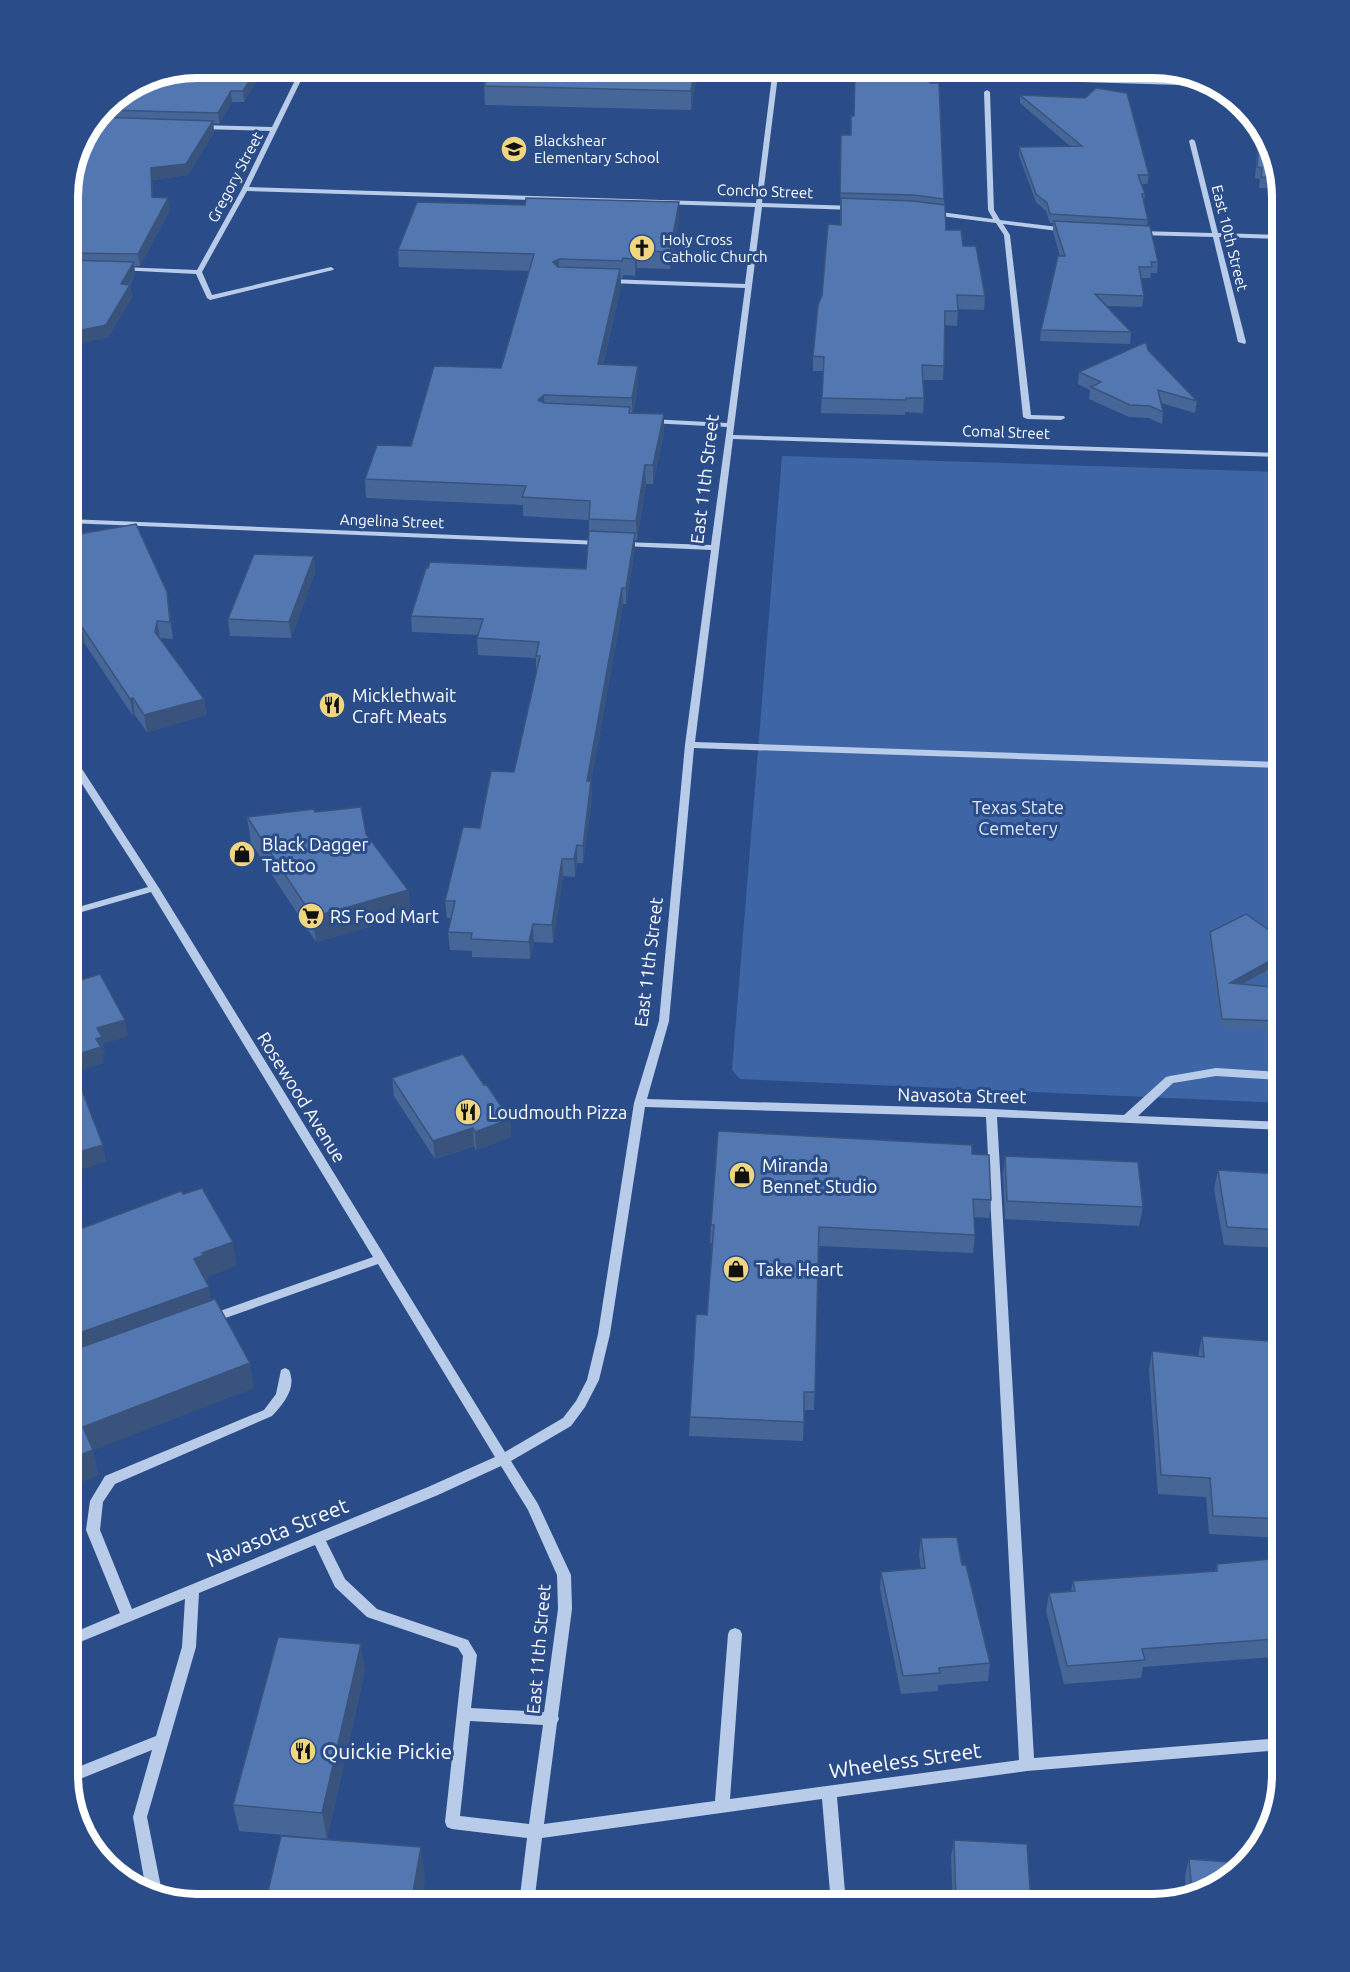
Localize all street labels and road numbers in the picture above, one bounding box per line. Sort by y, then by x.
street label: Gregory Street [204,129,266,225]
street label: Concho Street [717,181,813,201]
street label: East 10th Street [1209,183,1251,293]
street label: East 11th Street [686,413,722,545]
street label: Comal Street [962,422,1050,442]
street label: Angelina Street [340,511,445,531]
street label: East 11th Street [630,896,666,1028]
street label: Rosewood Avenue [254,1028,350,1166]
street label: Navasota Street [897,1084,1027,1106]
street label: Navasota Street [203,1493,351,1571]
street label: East 11th Street [522,1583,554,1715]
street label: Wheeless Street [827,1737,983,1783]

